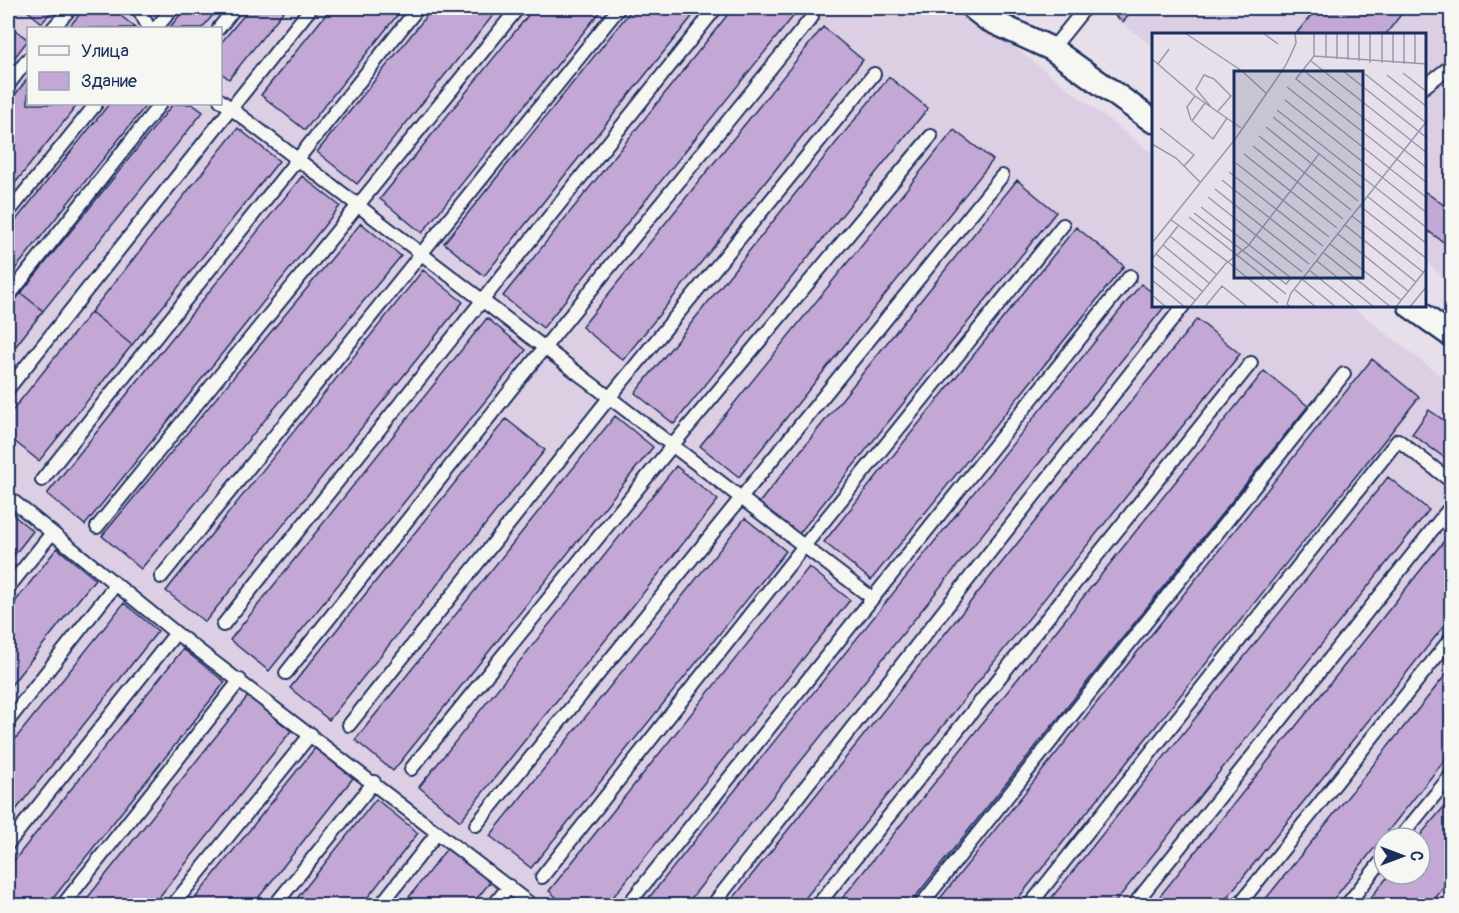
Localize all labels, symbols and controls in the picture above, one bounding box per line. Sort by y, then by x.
legend [27,27,222,105]
inset map [1152,33,1426,308]
text: Улица [81,40,129,63]
text: Здание [81,70,137,93]
north arrow [1372,826,1432,886]
text: С [1406,851,1426,861]

